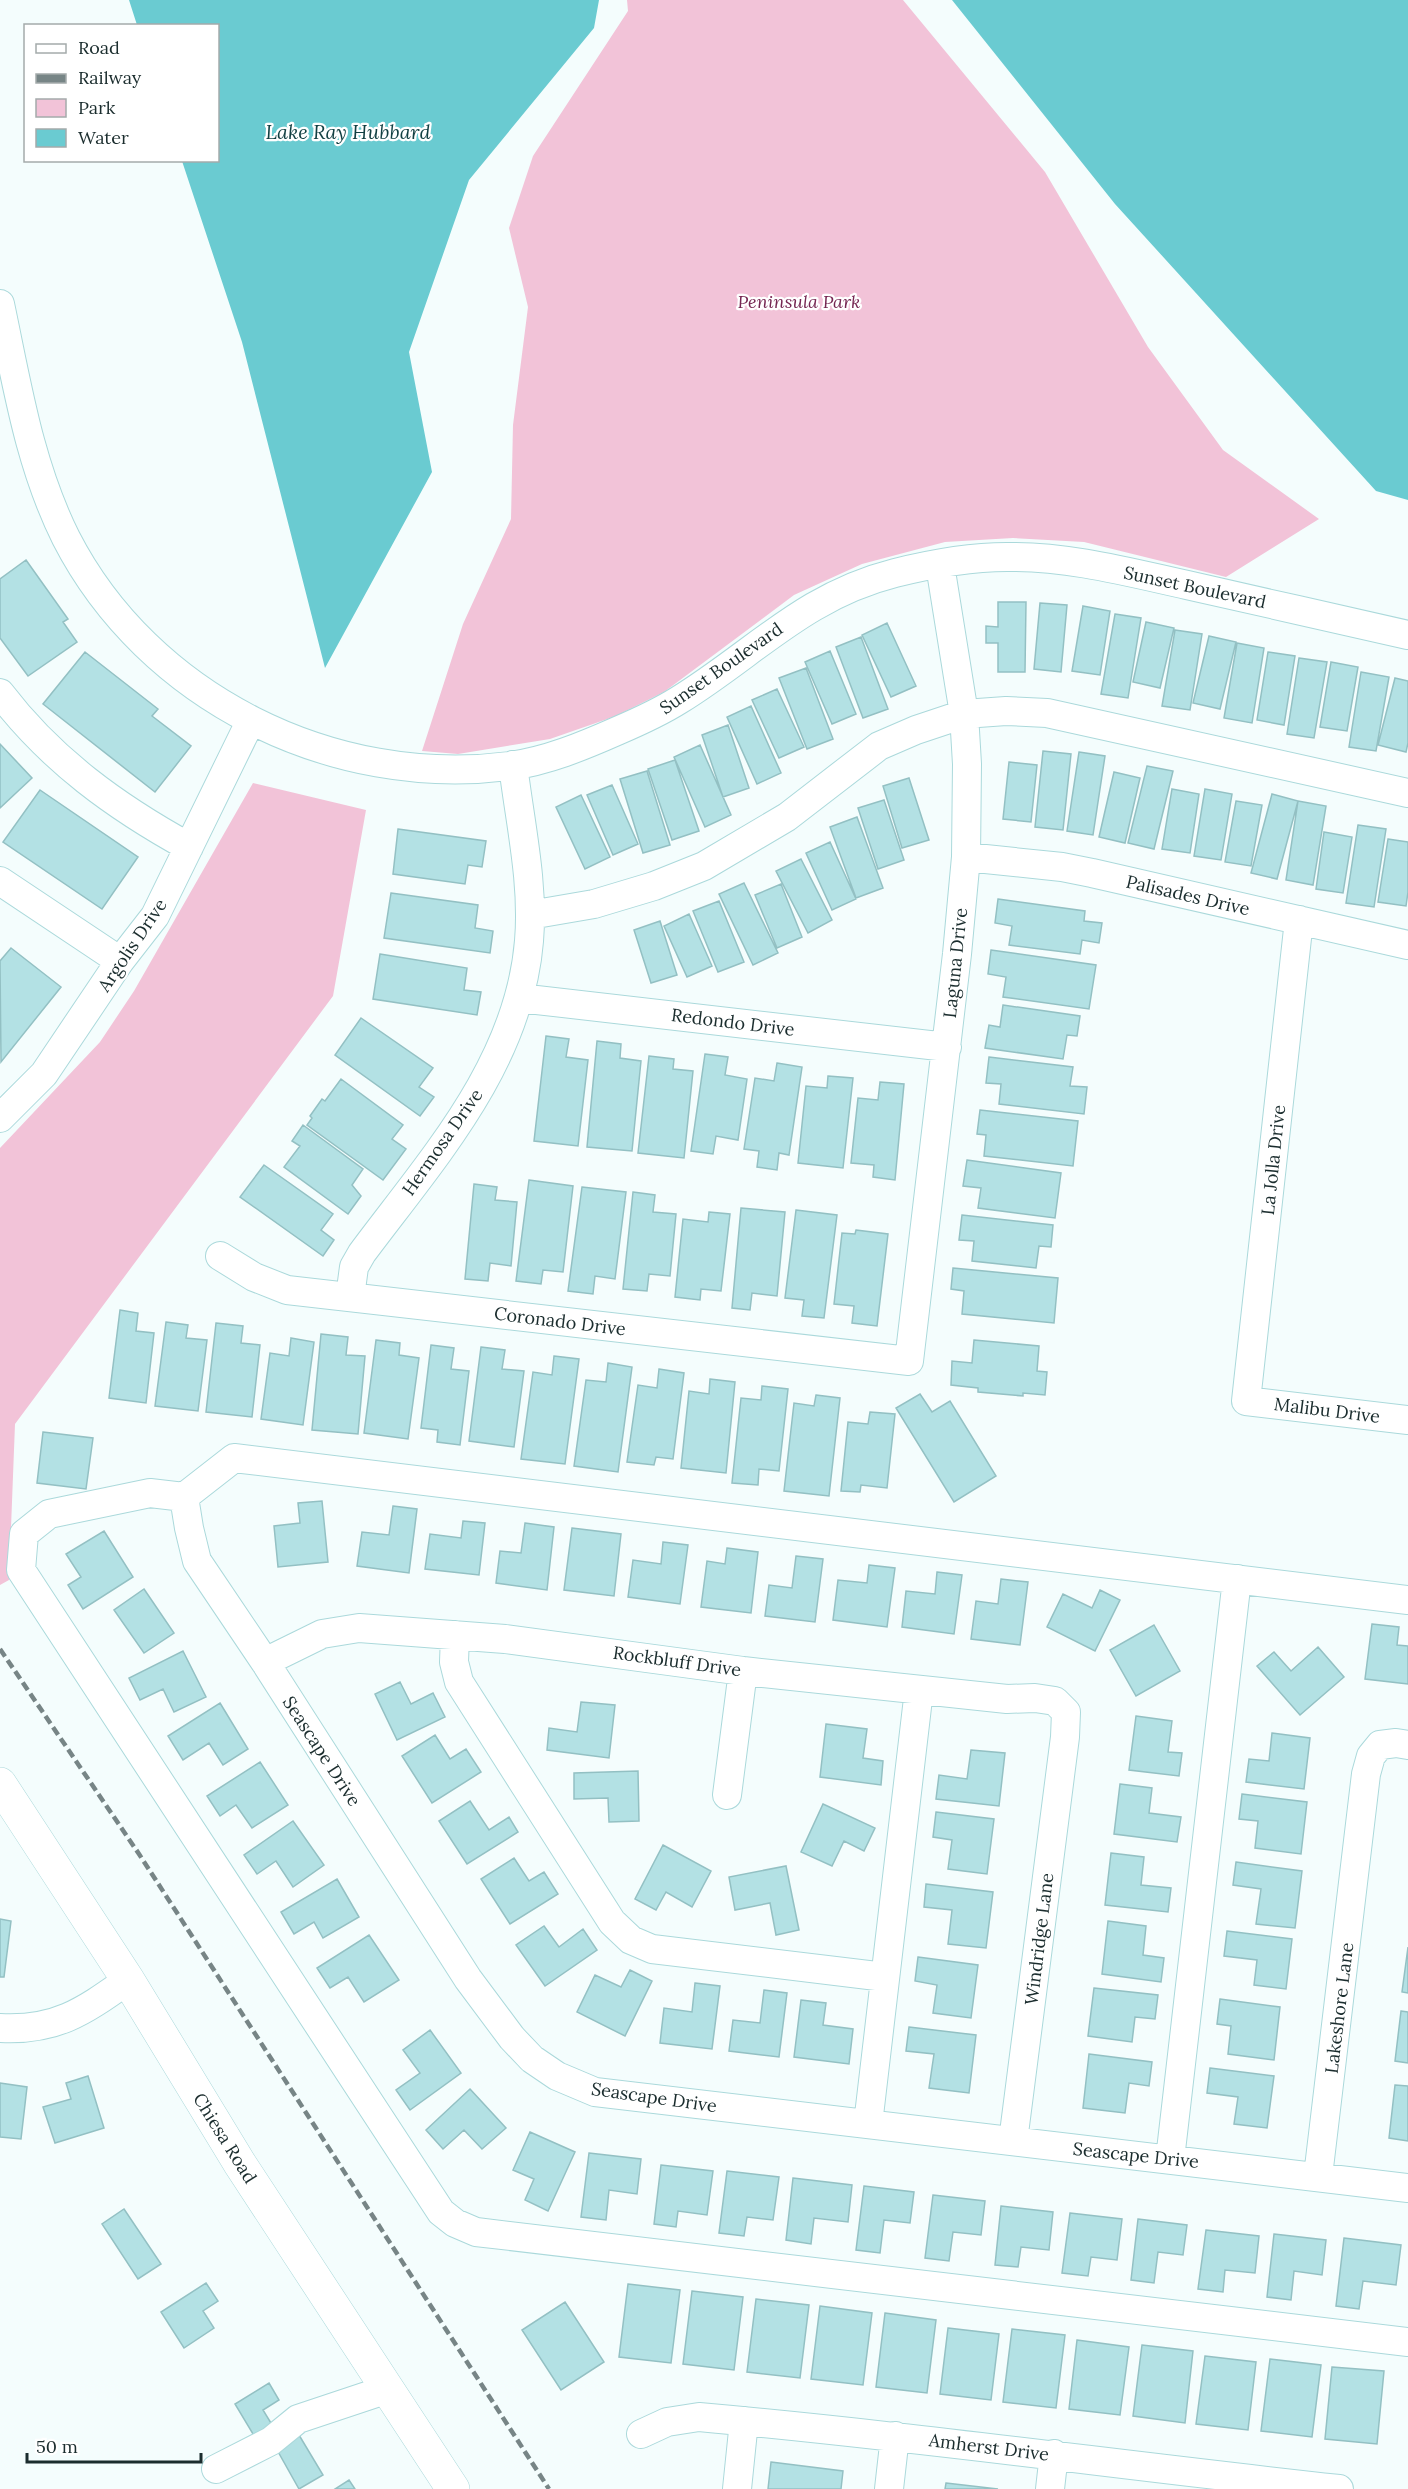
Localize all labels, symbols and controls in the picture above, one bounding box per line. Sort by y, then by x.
legend [24,24,219,162]
text: Road [78,36,120,59]
text: Railway [78,66,142,89]
text: Park [78,96,116,119]
water label: Lake Ray Hubbard [265,119,431,144]
text: Water [78,126,129,149]
park label: Peninsula Park [738,290,860,313]
street label: Sunset Boulevard [1122,561,1269,613]
street label: Sunset Boulevard [655,617,787,719]
street label: Palisades Drive [1124,870,1252,920]
street label: Argolis Drive [92,894,172,997]
street label: Laguna Drive [938,906,972,1019]
street label: Redondo Drive [670,1003,796,1041]
street label: Hermosa Drive [397,1084,487,1200]
street label: La Jolla Drive [1256,1103,1290,1216]
street label: Coronado Drive [493,1302,627,1341]
street label: Malibu Drive [1273,1392,1382,1428]
street label: Rockbluff Drive [611,1641,743,1681]
street label: Seascape Drive [278,1692,366,1811]
street label: Windridge Lane [1019,1871,1059,2006]
street label: Lakeshore Lane [1320,1941,1358,2075]
street label: Seascape Drive [590,2077,719,2117]
street label: Chiesa Road [188,2089,262,2188]
street label: Seascape Drive [1072,2137,1200,2173]
scale bar [27,2426,201,2464]
street label: Amherst Drive [927,2428,1051,2466]
text: 50 m [36,2435,78,2458]

